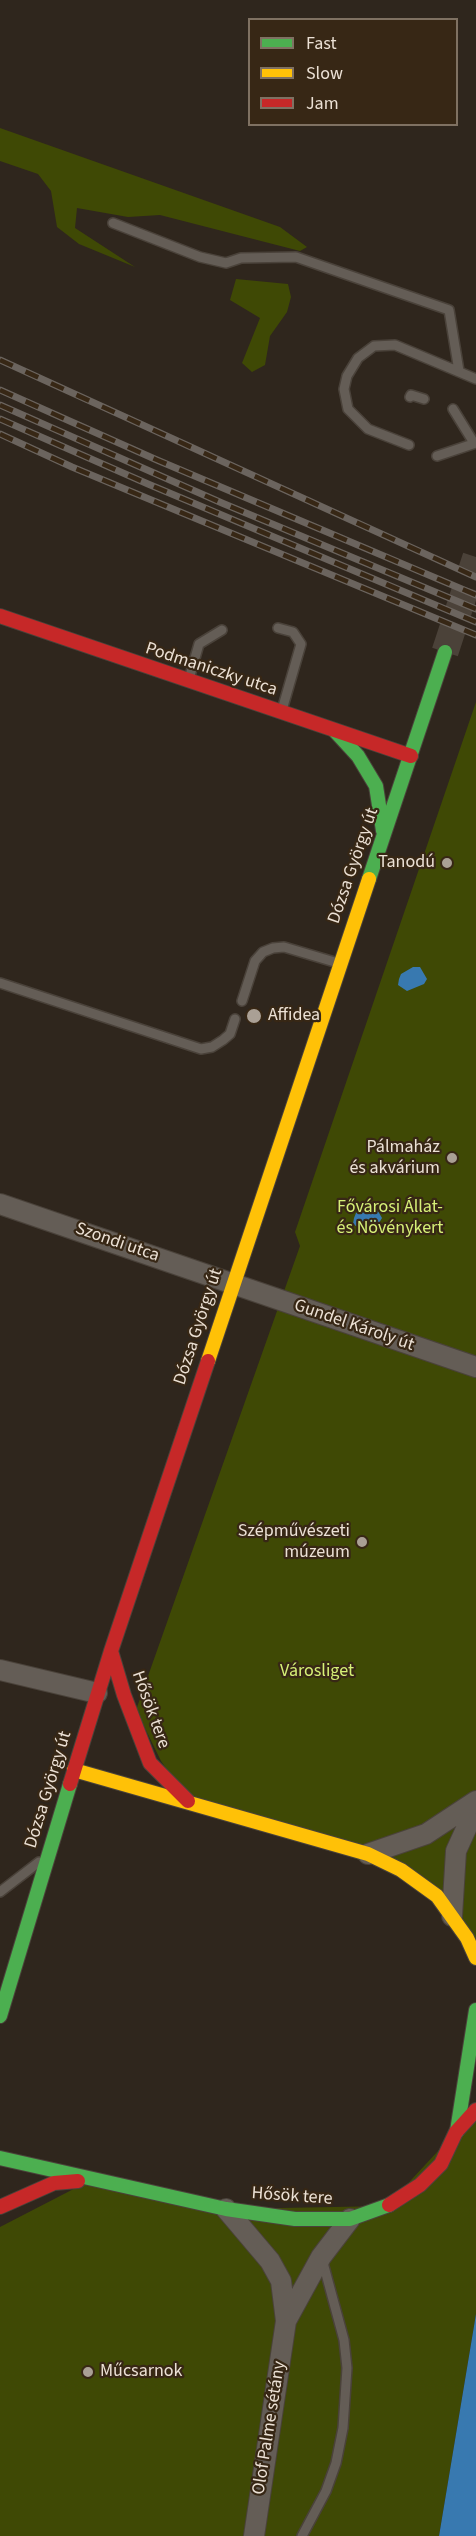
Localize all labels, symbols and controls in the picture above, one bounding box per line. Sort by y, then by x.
legend [248,18,458,126]
text: Fast [306,31,337,56]
text: Slow [306,61,343,86]
text: Jam [306,91,339,116]
street label: Podmaniczky utca [142,639,280,701]
street label: Dózsa György út [324,805,384,927]
place label: Tanodú [378,852,435,874]
marker: Tanodú [440,856,454,870]
place label: Affidea [268,1005,320,1027]
marker: Affidea [245,1007,263,1025]
place label: Pálmaház és akvárium [349,1137,440,1180]
marker: Pálmaház és akvárium [445,1151,459,1165]
park label: Fővárosi Állat- és Növénykert [337,1197,443,1240]
street label: Szondi utca [72,1219,162,1267]
street label: Dózsa György út [170,1266,228,1388]
street label: Gundel Károly út [291,1295,417,1357]
place label: Szépművészeti múzeum [238,1521,350,1564]
marker: Szépművészeti múzeum [355,1535,369,1549]
park label: Városliget [280,1661,354,1683]
street label: Hősök tere [126,1668,174,1752]
street label: Dózsa György út [21,1729,77,1851]
street label: Hősök tere [251,2183,333,2211]
street label: Olof Palme sétány [249,2360,291,2496]
place label: Műcsarnok [100,2361,182,2383]
marker: Műcsarnok [81,2365,95,2379]

